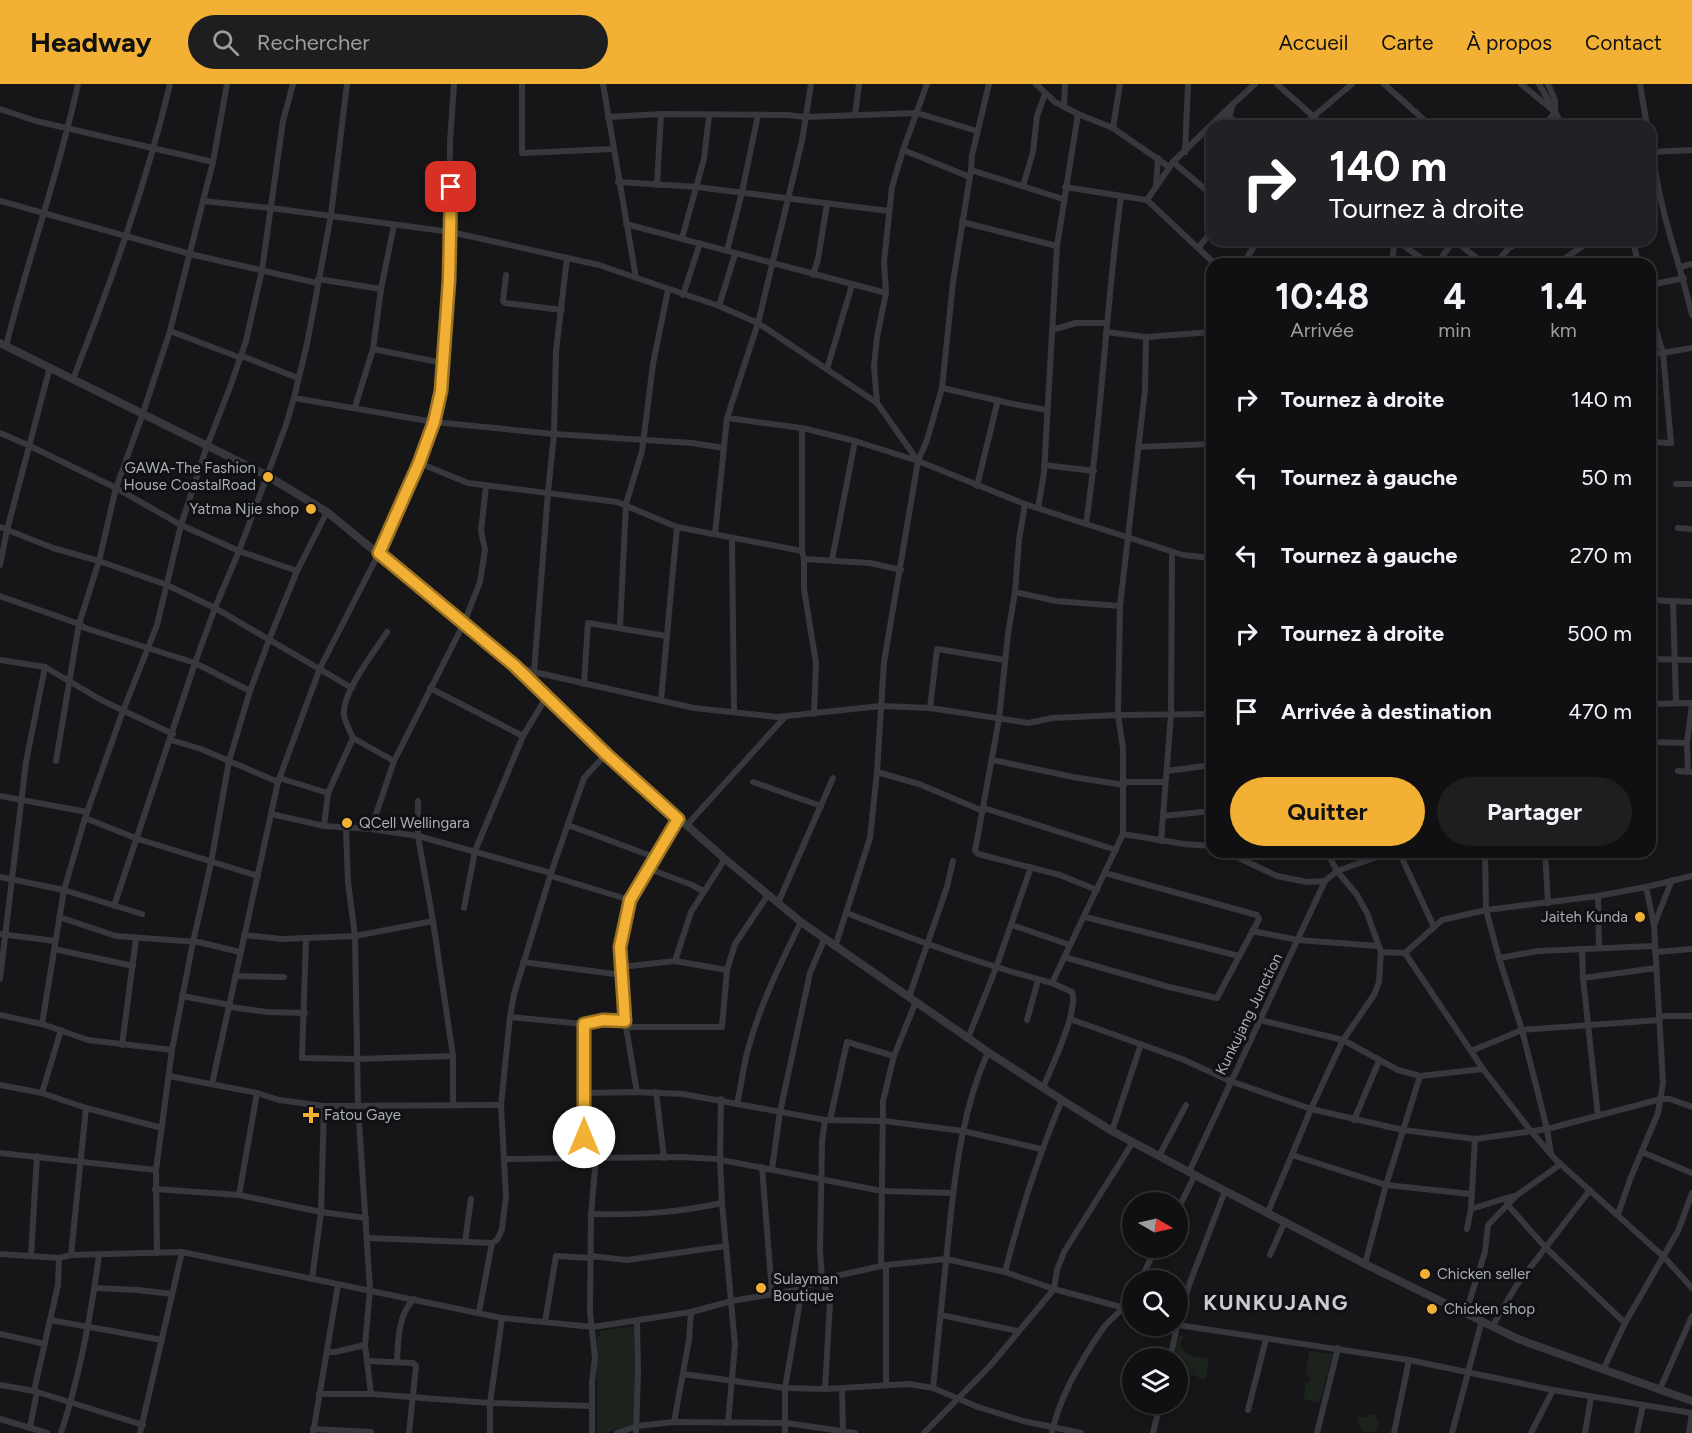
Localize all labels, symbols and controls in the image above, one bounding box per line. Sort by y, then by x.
search box [188,15,608,69]
text: Headway [30,25,152,59]
icon: search [209,26,242,59]
text: Rechercher [257,29,370,56]
text: Accueil [1279,30,1348,55]
text: Carte [1381,30,1434,55]
text: À propos [1467,30,1552,55]
text: Contact [1585,30,1662,55]
text: 140 m [1329,141,1447,192]
icon: right [1230,144,1308,222]
pin [425,161,476,212]
icon: arrive [434,170,467,203]
text: Tournez à droite [1329,192,1524,225]
text: 10:48 [1275,275,1369,318]
text: 4 [1443,275,1466,318]
text: 1.4 [1540,275,1587,318]
text: Arrivée [1290,318,1354,342]
text: min [1438,318,1471,342]
text: km [1550,318,1577,342]
icon: right [1230,383,1263,416]
text: Tournez à droite [1281,386,1444,413]
text: 140 m [1571,386,1632,413]
place label: GAWA-The Fashion House CoastalRoad [124,459,256,494]
icon: left [1230,461,1263,494]
text: Tournez à gauche [1281,464,1457,491]
text: 50 m [1581,464,1632,491]
marker: GAWA-The Fashion House CoastalRoad [261,470,275,484]
place label: Yatma Njie shop [189,500,299,518]
marker: Yatma Njie shop [304,502,318,516]
icon: left [1230,539,1263,572]
text: Tournez à gauche [1281,542,1457,569]
text: 270 m [1570,542,1632,569]
icon: right [1230,617,1263,650]
text: Tournez à droite [1281,620,1444,647]
text: 500 m [1567,620,1632,647]
icon: arrive [1230,695,1263,728]
text: Arrivée à destination [1281,698,1492,725]
text: 470 m [1568,698,1632,725]
button: Quitter [1230,777,1425,846]
button: Partager [1437,777,1632,846]
place label: QCell Wellingara [359,814,470,832]
marker: QCell Wellingara [340,816,354,830]
place label: Jaiteh Kunda [1541,908,1628,926]
marker: Jaiteh Kunda [1633,910,1647,924]
street label: Kunkujang Junction [1212,950,1286,1078]
position arrow [552,1105,616,1169]
marker: Fatou Gaye [302,1106,320,1124]
place label: Fatou Gaye [324,1106,401,1124]
north arrow [1122,1192,1188,1258]
map controls [1122,1192,1188,1414]
place label: Chicken seller [1437,1265,1530,1283]
marker: Chicken seller [1418,1267,1432,1281]
place label: Sulayman Boutique [773,1270,838,1305]
button: search [1122,1270,1188,1336]
marker: Sulayman Boutique [754,1281,768,1295]
district label: KUNKUJANG [1203,1290,1349,1315]
place label: Chicken shop [1444,1300,1535,1318]
marker: Chicken shop [1425,1302,1439,1316]
button: layers [1122,1348,1188,1414]

